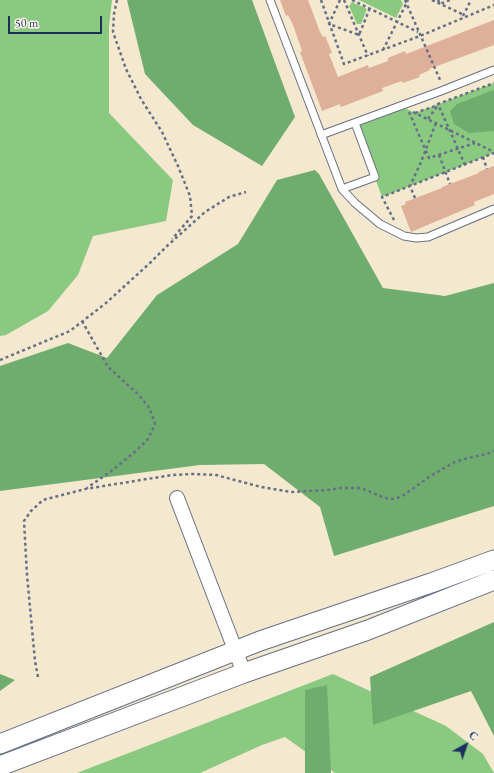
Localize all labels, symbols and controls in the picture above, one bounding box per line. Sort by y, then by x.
scale bar [10,8,104,34]
text: 50 m [15,15,38,31]
north arrow [446,725,486,765]
text: С [466,728,481,744]

